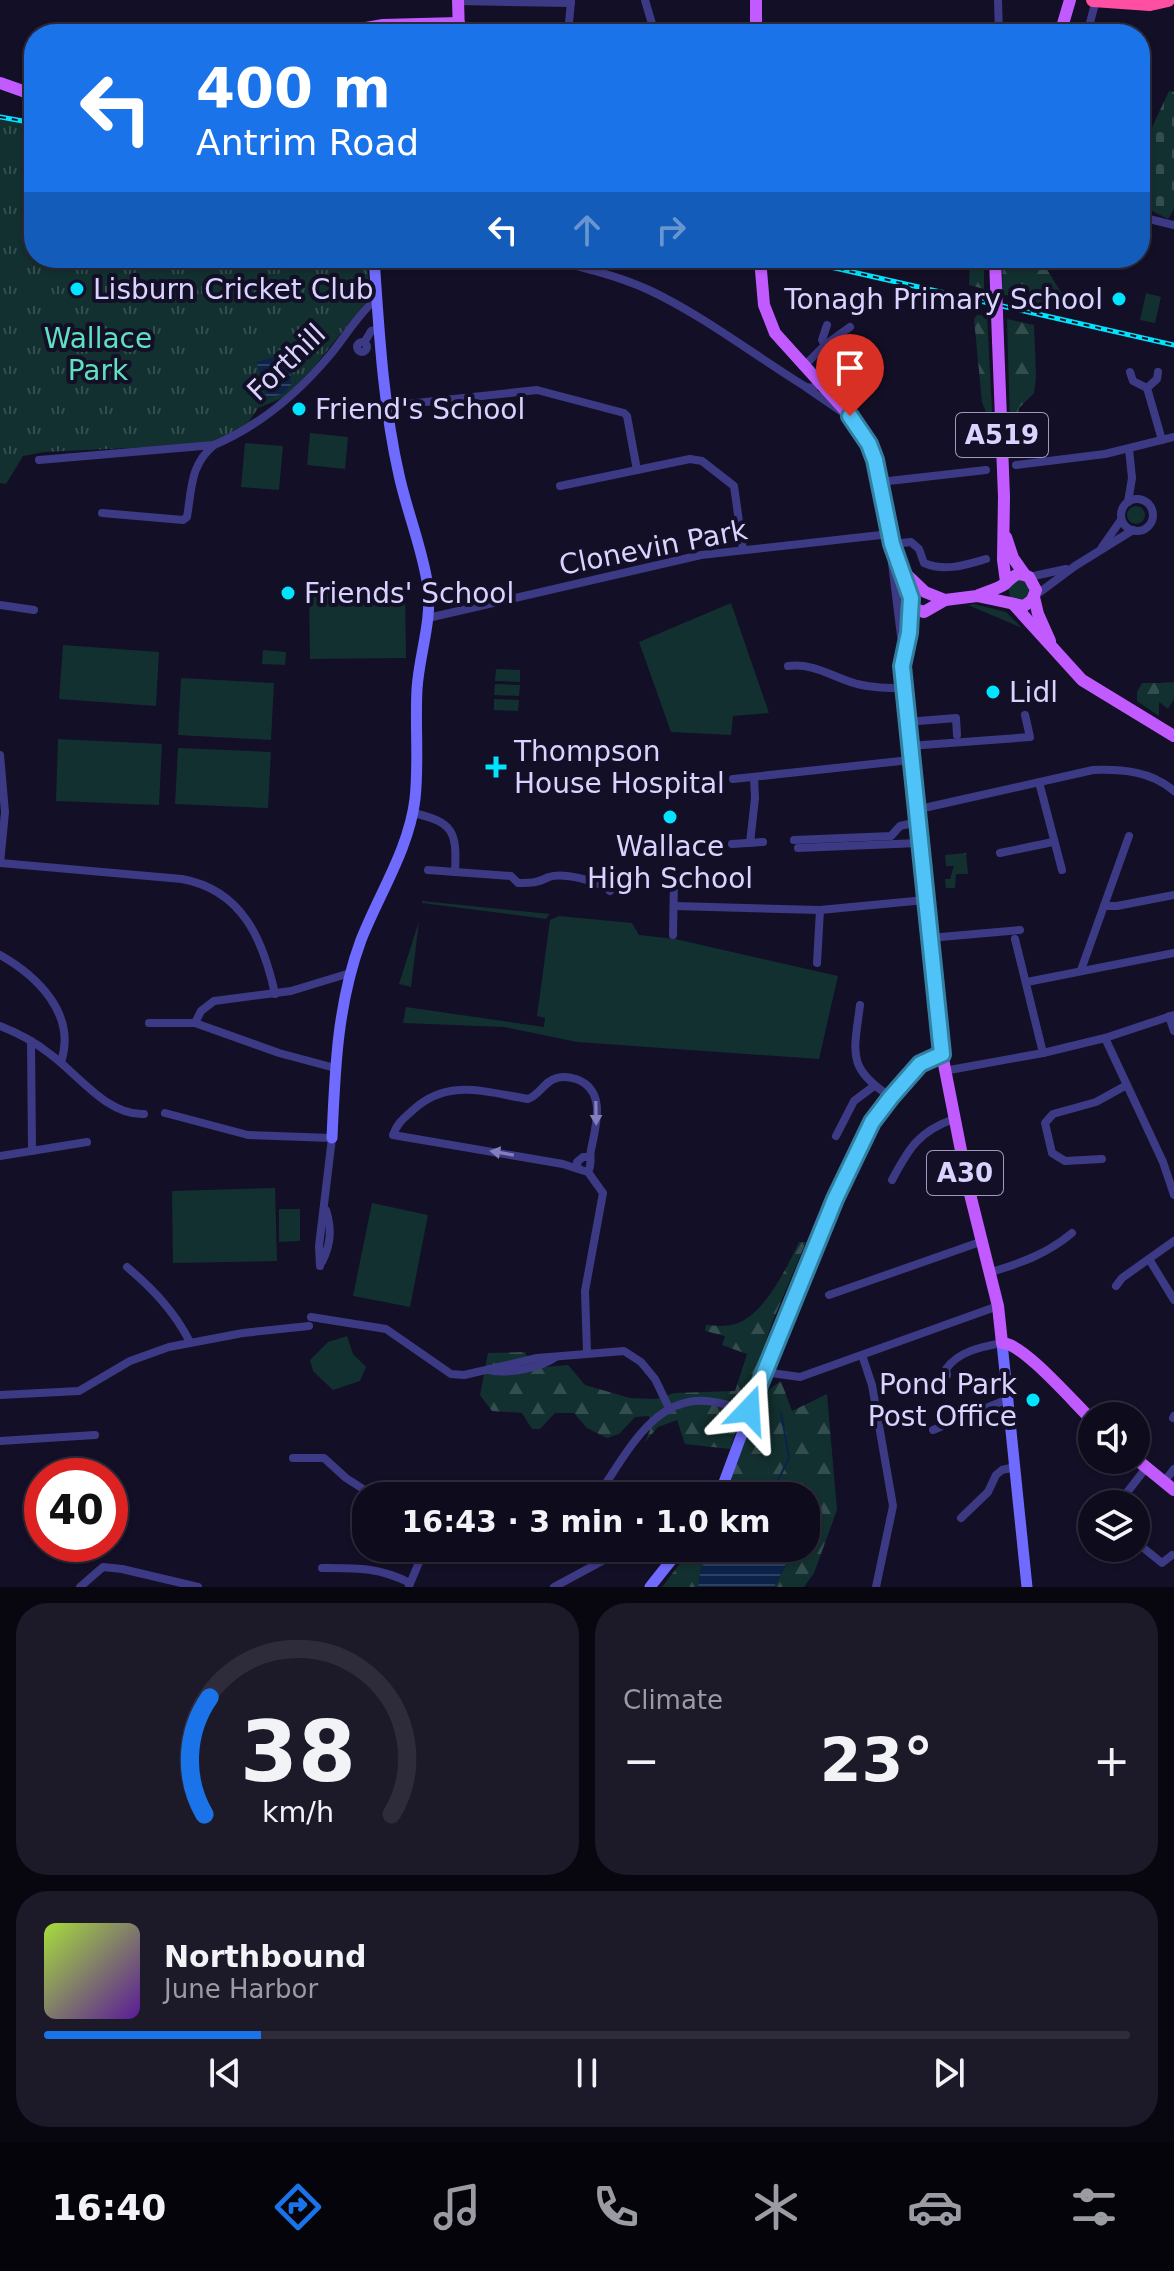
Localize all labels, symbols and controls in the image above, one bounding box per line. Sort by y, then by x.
text: 400 m [196,55,391,120]
icon: left [64,56,168,160]
text: Antrim Road [196,122,419,163]
icon: left [481,208,525,252]
icon: ahead [565,208,609,252]
icon: right [649,208,693,252]
place label: Lisburn Cricket Club [93,273,374,306]
marker: Lisburn Cricket Club [68,280,86,298]
place label: Tonagh Primary School [783,283,1103,316]
marker: Tonagh Primary School [1110,290,1128,308]
street label: Forthill [240,317,332,408]
park label: Wallace Park [44,322,152,387]
pin [816,334,884,416]
icon: arrive [828,346,872,390]
place label: Friend's School [315,393,525,426]
marker: Friend's School [290,400,308,418]
road number: A519 [956,413,1048,457]
street label: Clonevin Park [556,513,751,582]
place label: Friends' School [304,577,514,610]
marker: Friends' School [279,584,297,602]
place label: Lidl [1009,676,1058,709]
marker: Lidl [984,683,1002,701]
place label: Thompson House Hospital [513,735,725,800]
marker: Thompson House Hospital [485,756,507,778]
marker: Wallace High School [661,808,679,826]
place label: Wallace High School [587,830,753,895]
one-way arrow [590,1101,602,1126]
one-way arrow [489,1146,514,1158]
road number: A30 [927,1151,1003,1195]
position arrow [707,1368,791,1452]
place label: Pond Park Post Office [868,1368,1018,1433]
marker: Pond Park Post Office [1024,1391,1042,1409]
map controls [1078,1402,1150,1562]
button: sound [1078,1402,1150,1474]
speed limit sign: 40 [24,1458,128,1562]
button: layers [1078,1490,1150,1562]
text: 16:43 · 3 min · 1.0 km [401,1504,771,1539]
text: Climate [623,1685,723,1715]
text: 38 [240,1704,355,1801]
text: 23° [820,1725,933,1795]
text: − [623,1735,660,1786]
text: + [1093,1735,1130,1786]
text: km/h [261,1795,334,1829]
text: Northbound [164,1939,367,1974]
text: June Harbor [164,1974,318,2004]
icon: previous [203,2051,247,2095]
icon: pause [565,2051,609,2095]
icon: next [927,2051,971,2095]
icon: directions [270,2179,326,2235]
icon: music [429,2179,485,2235]
icon: phone [588,2179,644,2235]
icon: climate [748,2179,804,2235]
icon: car [907,2179,963,2235]
icon: filters [1066,2179,1122,2235]
text: 16:40 [52,2187,166,2228]

